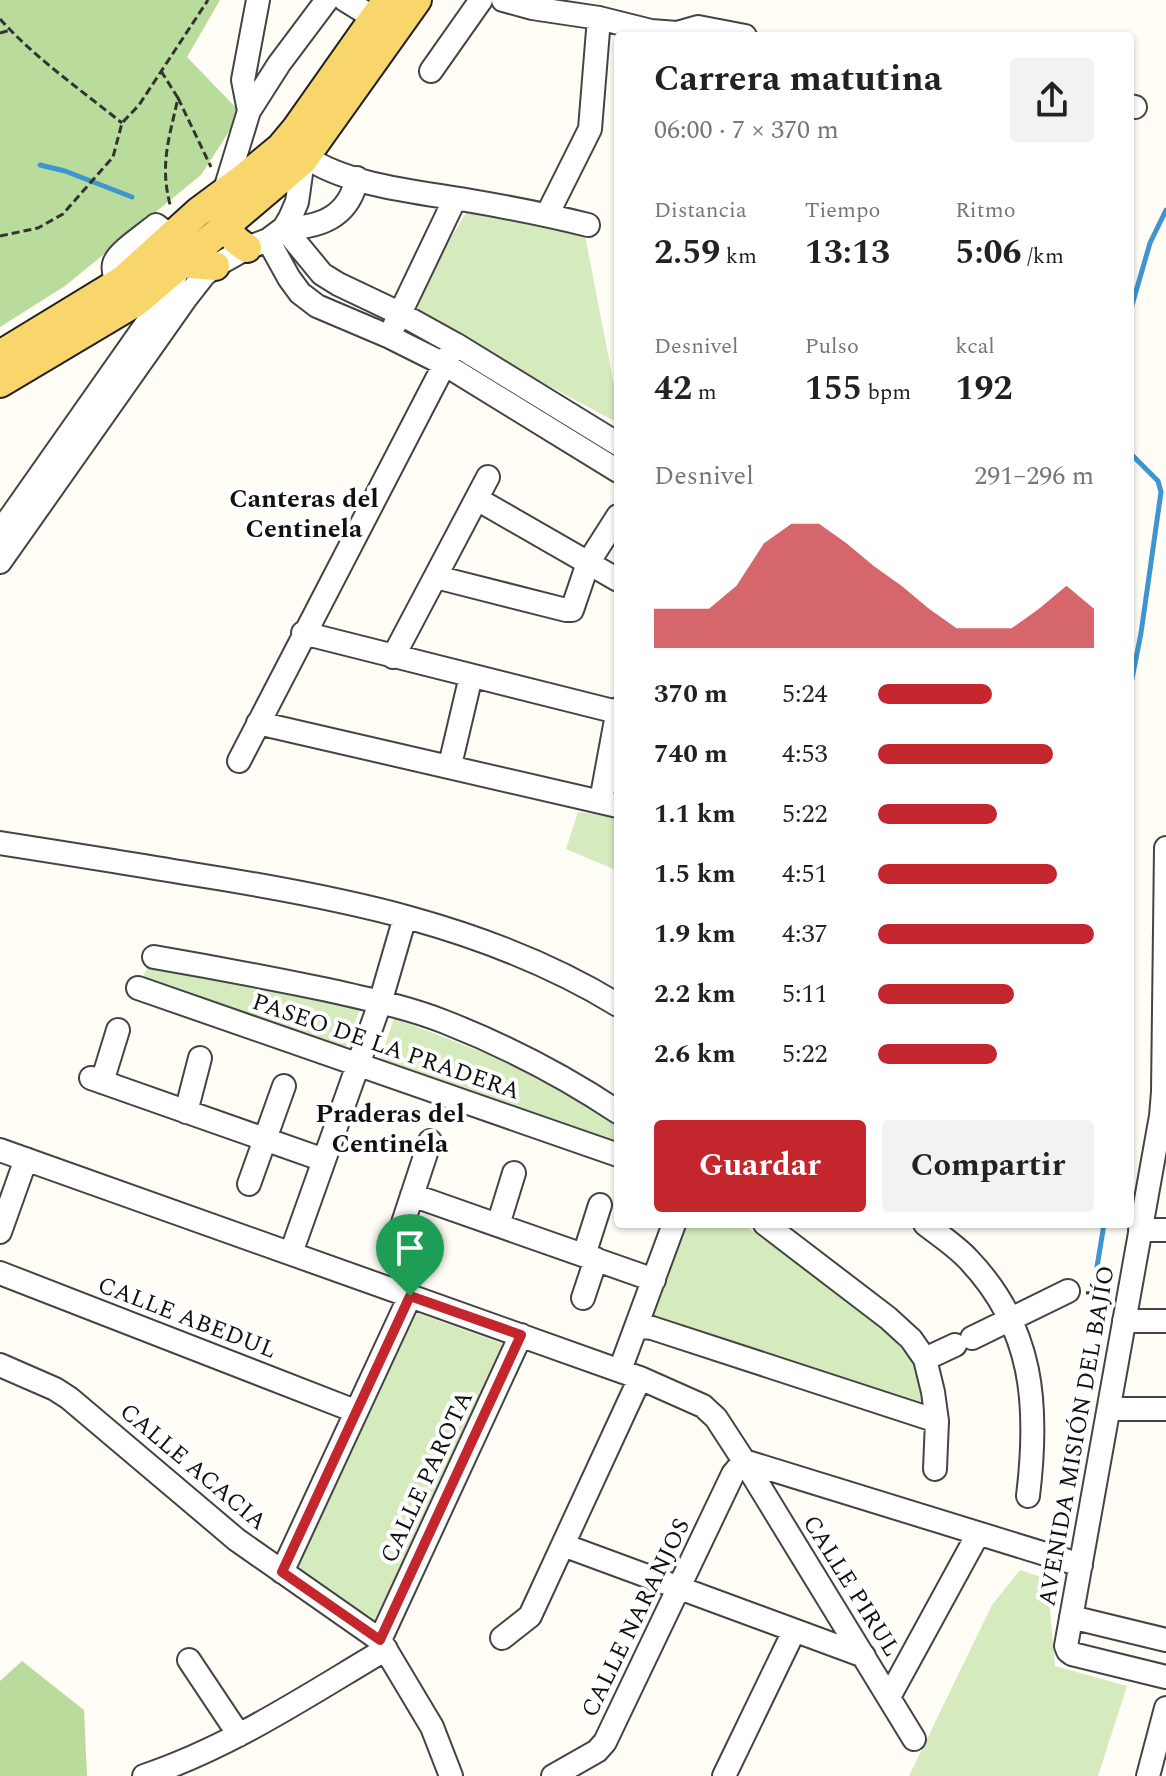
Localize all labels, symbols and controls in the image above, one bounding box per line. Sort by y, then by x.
text: Carrera matutina [654,52,942,107]
button: share [1010,58,1094,142]
text: 06:00 · 7 × 370 m [654,110,839,150]
text: Distancia [654,194,747,227]
text: Tiempo [805,194,880,227]
text: Ritmo [955,194,1016,227]
text: 2.59 [654,227,720,279]
text: 13:13 [805,227,890,279]
text: 5:06 [955,227,1022,279]
text: km [720,240,757,273]
text: /km [1022,240,1064,273]
text: Desnivel [654,330,738,363]
text: Pulso [805,330,859,363]
text: kcal [955,330,995,363]
text: 42 [654,363,692,415]
text: 155 [805,363,862,415]
text: 192 [955,363,1013,415]
text: m [692,376,717,409]
text: bpm [862,376,911,409]
text: Desnivel [654,456,754,496]
text: 291–296 m [974,456,1094,496]
district label: Canteras del Centinela [229,479,379,549]
text: 370 m [654,674,728,714]
text: 5:24 [782,674,828,714]
text: 740 m [654,734,728,774]
text: 4:53 [782,734,828,774]
text: 1.1 km [654,794,736,834]
text: 5:22 [782,794,828,834]
text: 1.5 km [654,854,736,894]
text: 4:51 [782,854,828,894]
text: 1.9 km [654,914,736,954]
text: 4:37 [782,914,828,954]
text: 2.2 km [654,974,736,1014]
text: 5:11 [782,974,828,1014]
street label: PASEO DE LA PRADERA [247,984,525,1110]
text: 2.6 km [654,1034,736,1074]
text: 5:22 [782,1034,828,1074]
district label: Praderas del Centinela [315,1094,465,1164]
button: Guardar [654,1120,866,1212]
button: Compartir [882,1120,1094,1212]
pin [376,1214,444,1296]
icon: arrive [388,1226,432,1270]
street label: AVENIDA MISIÓN DEL BAJÍO [1029,1263,1125,1609]
street label: CALLE ABEDUL [92,1267,282,1369]
street label: CALLE PAROTA [371,1385,483,1569]
street label: CALLE ACACIA [111,1394,275,1540]
street label: CALLE PIRUL [793,1508,909,1664]
street label: CALLE NARANJOS [572,1512,700,1724]

